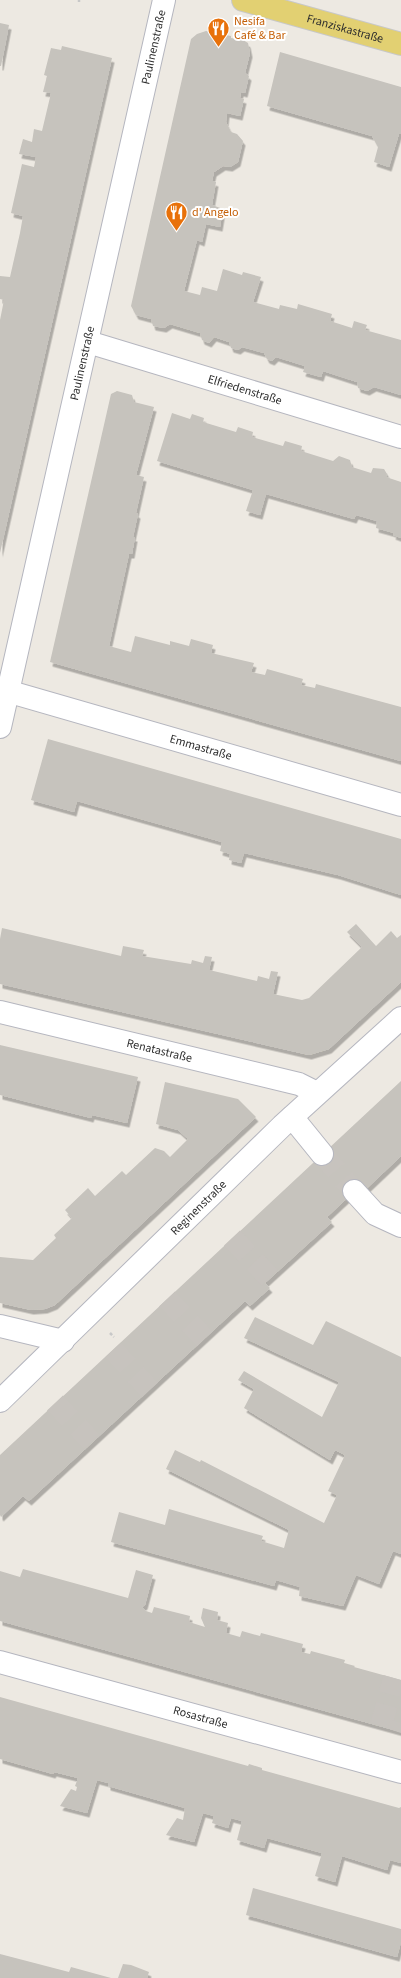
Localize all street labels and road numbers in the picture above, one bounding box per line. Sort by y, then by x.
street label: Paulinenstraße [137,8,170,86]
street label: Franziskastraße [305,10,385,47]
street label: Paulinenstraße [65,324,99,402]
street label: Elfriedenstraße [206,370,284,409]
street label: Emmastraße [168,730,234,764]
street label: Renatastraße [125,1034,194,1066]
street label: Reginenstraße [166,1176,230,1239]
street label: Rosastraße [171,1701,230,1733]

